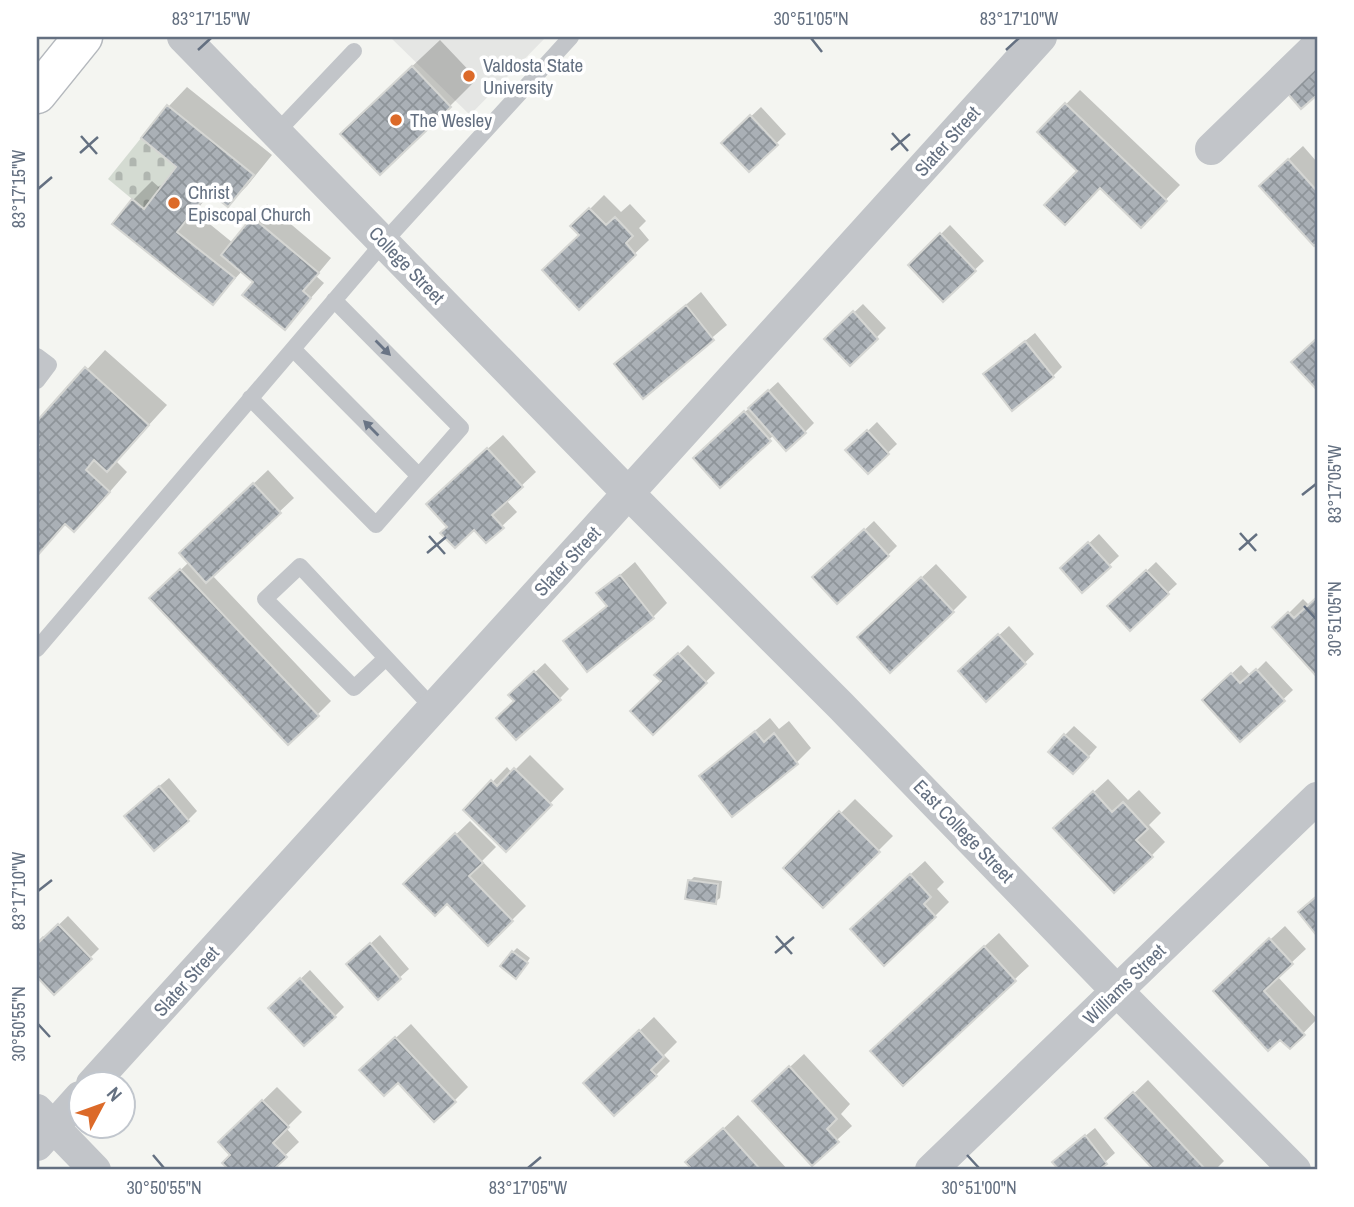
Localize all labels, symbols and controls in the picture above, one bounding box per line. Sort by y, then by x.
text: 83°17'15"W [172,6,250,31]
text: 30°51'05"N [773,6,849,31]
text: 83°17'10"W [980,6,1058,31]
place label: Valdosta State University [483,52,583,100]
marker: Valdosta State University [461,68,477,84]
street label: Slater Street [908,100,986,182]
place label: The Wesley [410,107,492,133]
marker: The Wesley [388,112,404,128]
text: 83°17'15"W [6,150,31,228]
place label: Christ Episcopal Church [188,179,311,227]
marker: Christ Episcopal Church [166,195,182,211]
street label: College Street [363,220,451,310]
one-way arrow [374,340,391,357]
one-way arrow [362,419,379,436]
text: 83°17'05"W [1322,445,1347,523]
street label: Slater Street [528,520,606,602]
text: 30°51'05"N [1322,581,1347,657]
street label: East College Street [908,774,1020,889]
text: 83°17'10"W [6,852,31,930]
street label: Williams Street [1077,938,1171,1030]
street label: Slater Street [147,940,225,1022]
text: 30°50'55"N [6,986,31,1062]
north arrow [66,1070,136,1140]
text: N [101,1081,128,1107]
text: 30°50'55"N [126,1175,202,1200]
text: 83°17'05"W [489,1175,567,1200]
text: 30°51'00"N [941,1175,1017,1200]

